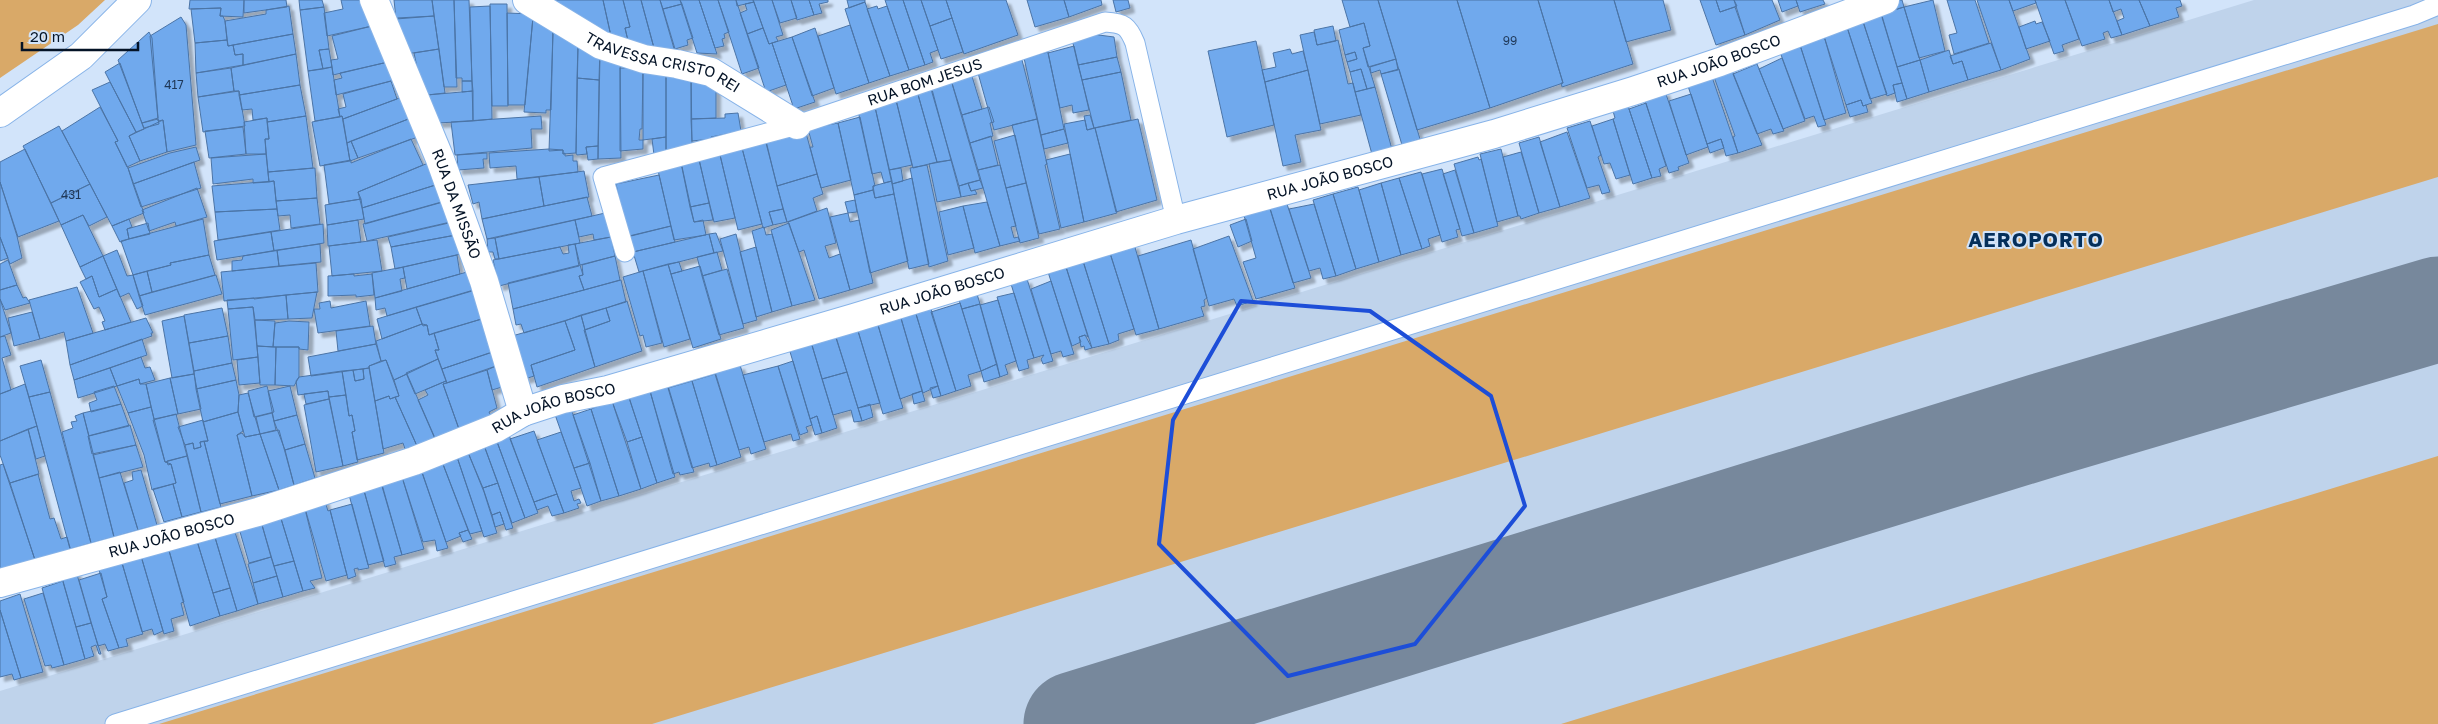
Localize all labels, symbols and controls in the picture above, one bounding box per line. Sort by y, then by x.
scale bar [22,20,139,52]
text: 20 m [30,27,65,45]
street label: TRAVESSA CRISTO REI [582,28,744,96]
street label: RUA JOÃO BOSCO [1654,30,1783,90]
house number: 99 [1503,33,1517,48]
street label: RUA BOM JESUS [865,54,984,109]
house number: 417 [164,77,184,92]
street label: RUA DA MISSÃO [429,146,485,261]
street label: RUA JOÃO BOSCO [1265,152,1395,203]
house number: 431 [61,187,81,202]
district label: AEROPORTO [1968,227,2104,251]
street label: RUA JOÃO BOSCO [877,263,1007,318]
street label: RUA JOÃO BOSCO [488,378,618,437]
street label: RUA JOÃO BOSCO [106,509,237,561]

